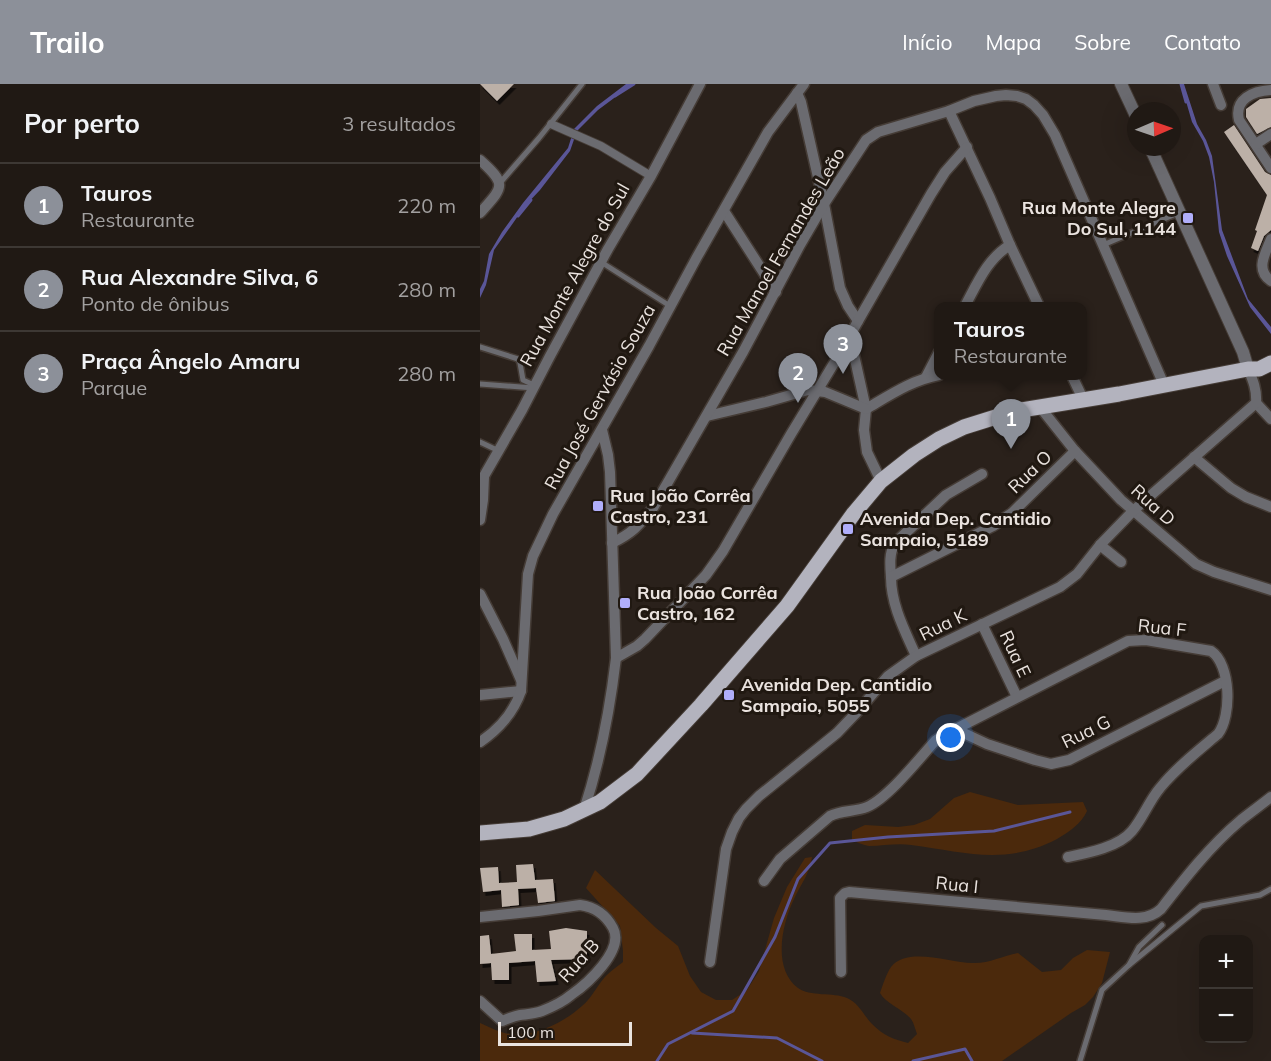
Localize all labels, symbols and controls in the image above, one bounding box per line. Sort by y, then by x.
text: Trailo [30,25,105,60]
text: Início [902,29,952,55]
text: Mapa [985,29,1041,55]
text: Sobre [1074,29,1131,55]
text: Contato [1164,29,1241,55]
north arrow [1127,102,1181,156]
text: Por perto [24,107,140,140]
text: 3 resultados [342,111,456,136]
street label: Rua Manoel Fernandes Leão [711,143,850,360]
text: Tauros [81,179,152,207]
street label: Rua Monte Alegre do Sul [515,179,635,370]
text: 1 [38,193,50,218]
text: 220 m [397,193,456,218]
place label: Rua Monte Alegre Do Sul, 1144 [1022,196,1176,240]
text: Restaurante [81,207,195,232]
marker: Rua Monte Alegre Do Sul, 1144 [1181,211,1195,225]
text: Rua Alexandre Silva, 6 [81,263,318,291]
text: 2 [38,277,50,302]
text: 280 m [397,277,456,302]
text: Ponto de ônibus [81,291,230,316]
street label: Rua José Gervásio Souza [539,300,660,493]
popup [934,302,1087,380]
text: Tauros [954,315,1025,343]
pin: 3 [824,324,862,374]
text: Restaurante [954,343,1067,368]
text: Praça Ângelo Amaru [81,347,300,375]
pin: 2 [778,354,818,403]
text: 3 [38,361,50,386]
text: 280 m [397,361,456,386]
text: Parque [81,375,147,400]
pin: 1 [992,400,1030,449]
street label: Rua O [1003,445,1056,498]
street label: Rua D [1126,479,1180,531]
place label: Rua João Corrêa Castro, 231 [610,484,751,528]
marker: Rua João Corrêa Castro, 231 [591,499,605,513]
place label: Avenida Dep. Cantidio Sampaio, 5189 [860,507,1051,551]
marker: Avenida Dep. Cantidio Sampaio, 5189 [841,522,855,536]
place label: Rua João Corrêa Castro, 162 [637,581,778,625]
marker: Rua João Corrêa Castro, 162 [618,596,632,610]
street label: Rua K [915,603,971,646]
street label: Rua F [1137,614,1187,641]
street label: Rua E [995,627,1036,681]
place label: Avenida Dep. Cantidio Sampaio, 5055 [741,673,932,717]
marker: Avenida Dep. Cantidio Sampaio, 5055 [722,688,736,702]
street label: Rua G [1058,710,1114,753]
your location [936,723,965,752]
street label: Rua I [934,871,980,898]
street label: Rua B [553,934,604,987]
map controls [1199,935,1253,1043]
button: + [1199,935,1253,989]
button: − [1199,989,1253,1043]
scale bar [498,1019,632,1046]
text: 100 m [507,1022,554,1042]

